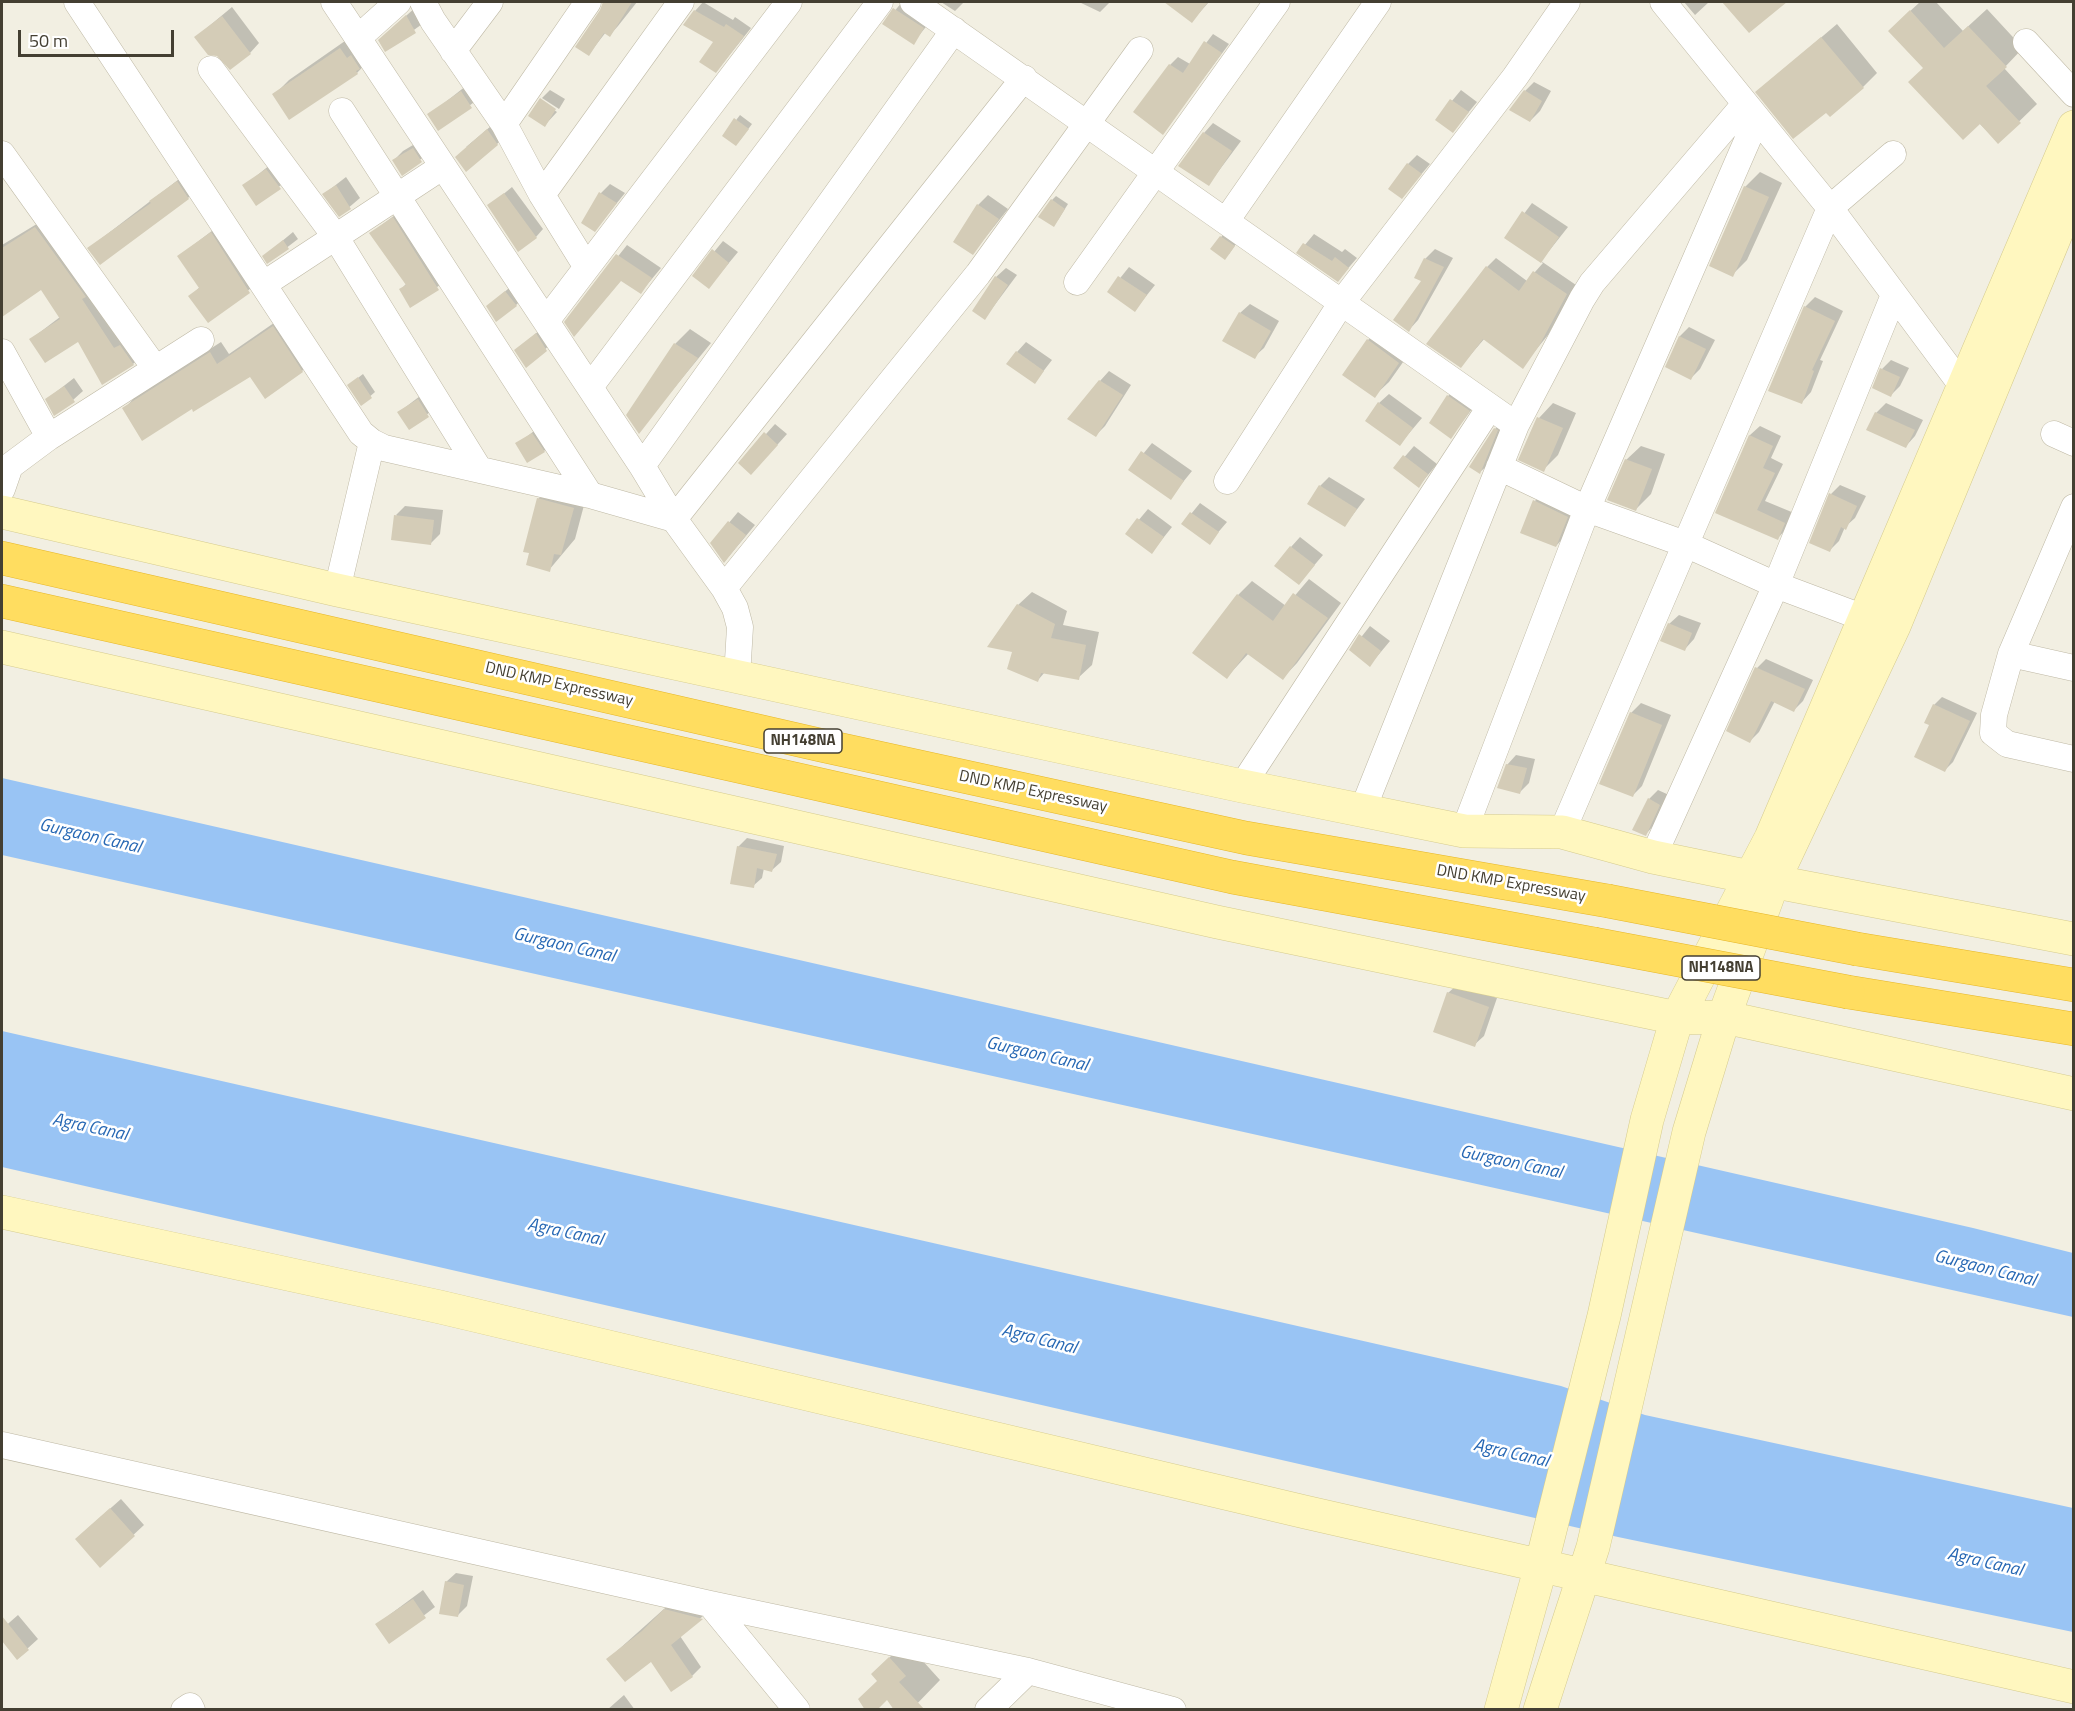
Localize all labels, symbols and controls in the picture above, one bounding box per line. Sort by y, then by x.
scale bar [21,18,177,56]
text: 50 m [29,27,68,54]
street label: DND KMP Expressway [483,659,635,711]
road number: NH148NA [764,729,842,753]
street label: DND KMP Expressway [957,767,1109,817]
water label: Gurgaon Canal [37,815,143,859]
street label: DND KMP Expressway [1435,861,1587,907]
water label: Gurgaon Canal [511,924,617,968]
road number: NH148NA [1682,956,1760,980]
water label: Gurgaon Canal [984,1033,1090,1077]
water label: Agra Canal [50,1109,130,1147]
water label: Gurgaon Canal [1458,1142,1564,1184]
water label: Agra Canal [525,1214,605,1252]
water label: Gurgaon Canal [1932,1246,2038,1292]
water label: Agra Canal [999,1320,1079,1360]
water label: Agra Canal [1471,1435,1551,1473]
water label: Agra Canal [1945,1544,2025,1582]

